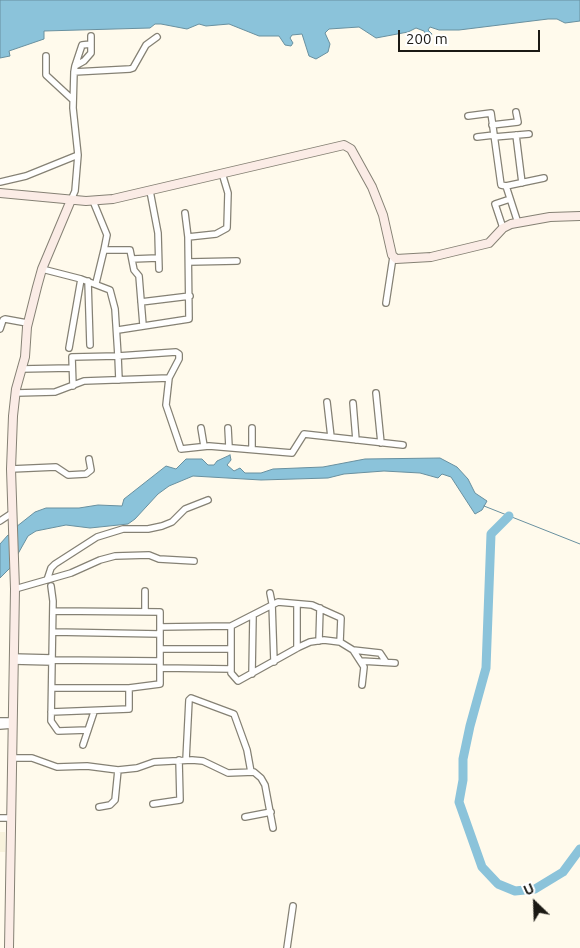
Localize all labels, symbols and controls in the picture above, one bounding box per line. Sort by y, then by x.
scale bar [400,20,542,52]
text: 200 m [406,30,448,47]
north arrow [510,878,560,928]
text: U [521,880,537,899]

